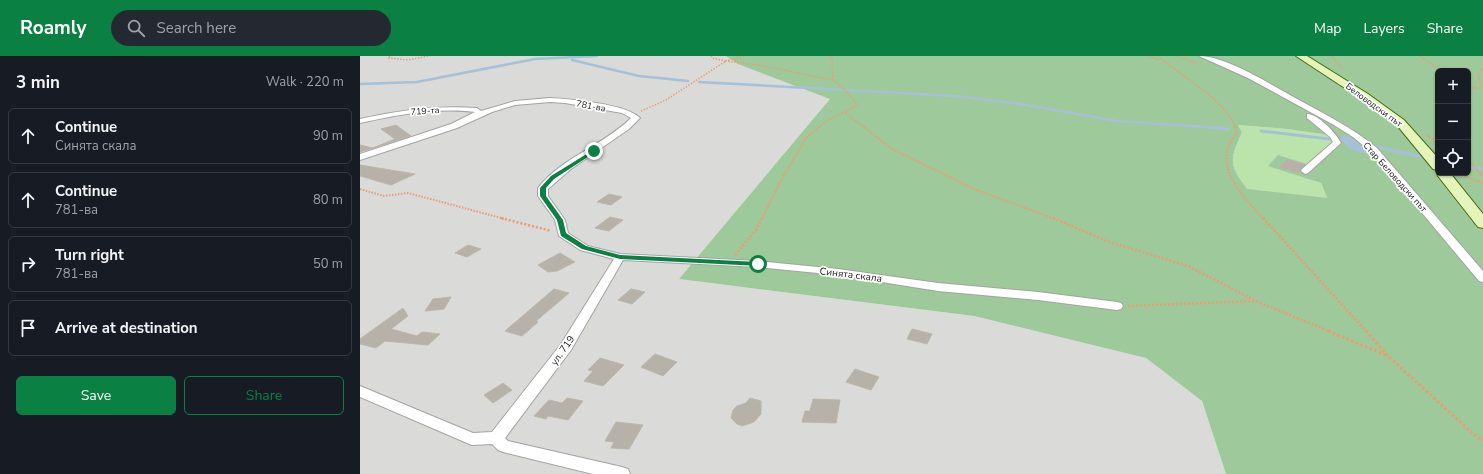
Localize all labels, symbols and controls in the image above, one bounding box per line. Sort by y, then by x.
search box [111,10,391,46]
text: Roamly [20,15,87,41]
icon: search [125,17,147,39]
text: Search here [157,18,236,38]
text: Map [1314,19,1341,38]
text: Layers [1363,19,1405,38]
text: Share [1427,19,1463,38]
map controls [1435,68,1471,176]
button: + [1435,68,1471,104]
text: 3 min [16,71,60,94]
text: Walk · 220 m [266,73,344,91]
street label: Беловодски път [1343,80,1405,130]
street label: 781-ва [575,98,607,115]
street label: 719-та [410,104,440,118]
button: − [1435,104,1471,140]
text: Continue [55,117,117,137]
icon: ahead [17,125,39,147]
text: 90 m [313,127,343,145]
text: Синята скала [55,137,137,155]
street label: Стар Беловодски път [1360,140,1430,214]
button: locate [1435,140,1471,176]
route end [585,142,603,160]
text: Continue [55,181,117,201]
icon: ahead [17,189,39,211]
text: 80 m [313,191,343,209]
text: 781-ва [55,201,98,219]
text: Turn right [55,245,124,265]
icon: right [17,253,39,275]
text: 50 m [313,255,343,273]
route start [749,255,767,273]
street label: Синята скала [819,264,883,286]
text: 781-ва [55,265,98,283]
icon: arrive [17,317,39,339]
text: Arrive at destination [55,318,198,338]
street label: ул. 719 [547,333,578,368]
button: Save [16,376,176,415]
button: Share [184,376,344,415]

